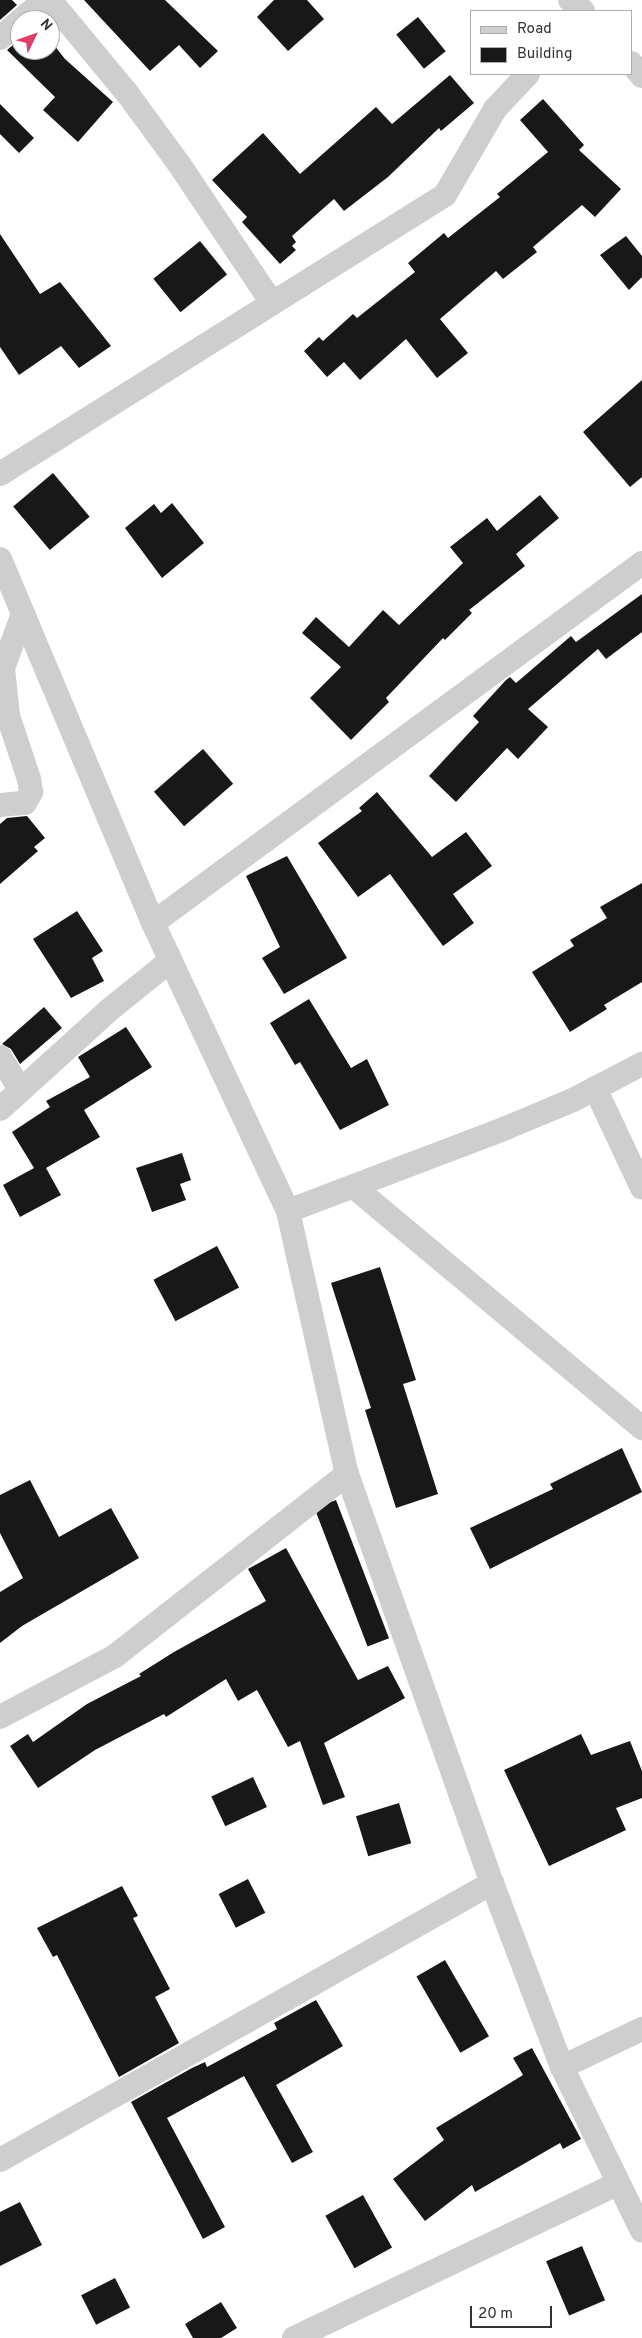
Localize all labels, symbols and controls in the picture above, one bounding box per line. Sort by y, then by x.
north arrow [10,10,60,60]
legend [470,10,632,75]
text: N [36,16,55,35]
text: Road [517,20,552,39]
text: Building [517,45,572,64]
scale bar [472,2296,554,2328]
text: 20 m [478,2305,513,2324]

